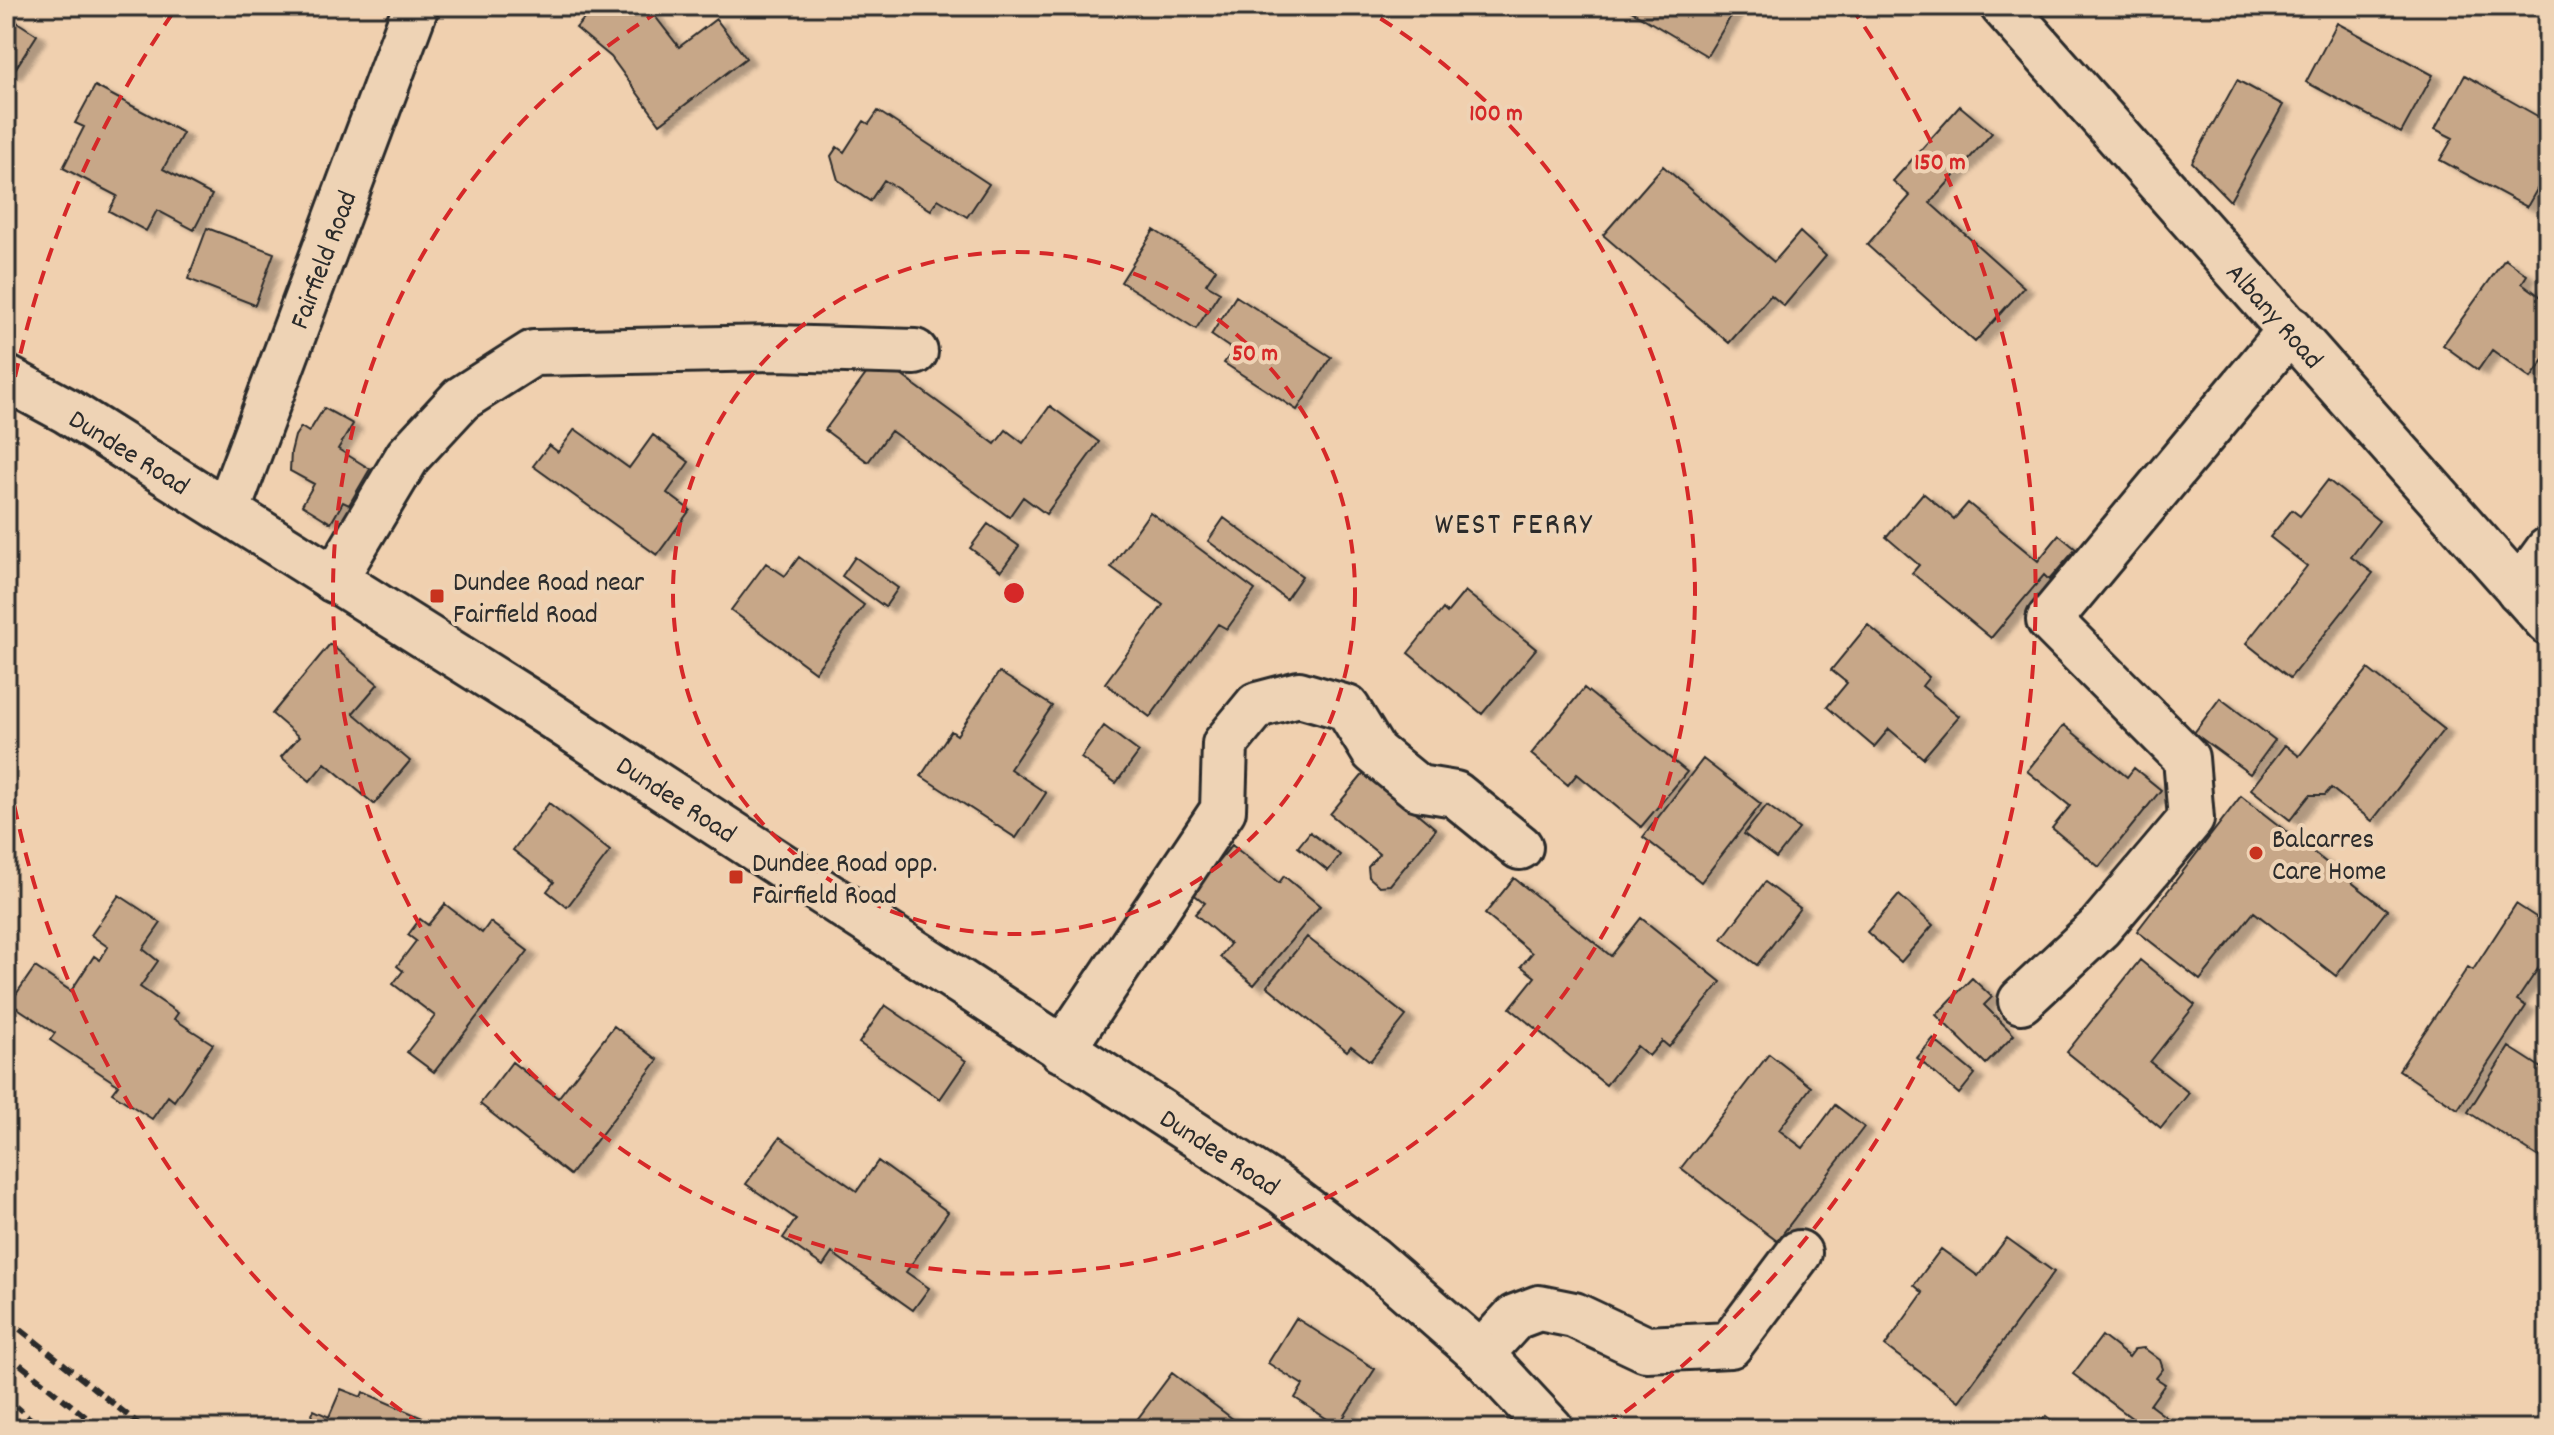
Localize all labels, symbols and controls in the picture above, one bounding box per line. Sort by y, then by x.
text: 100 m [1469,98,1523,132]
text: 150 m [1914,147,1966,181]
street label: Fairfield Road [282,186,370,336]
street label: Albany Road [2214,256,2330,380]
text: 50 m [1232,338,1278,372]
street label: Dundee Road [59,402,196,508]
district label: WEST FERRY [1435,504,1593,550]
place label: Dundee Road near Fairfield Road [453,565,645,637]
centre of rings [1000,579,1028,607]
marker: Dundee Road near Fairfield Road [428,587,446,605]
street label: Dundee Road [607,748,743,856]
place label: Balcarres Care Home [2272,822,2386,894]
marker: Balcarres Care Home [2247,844,2265,862]
place label: Dundee Road opp. Fairfield Road [752,846,937,918]
marker: Dundee Road opp. Fairfield Road [727,868,745,886]
street label: Dundee Road [1150,1101,1286,1209]

